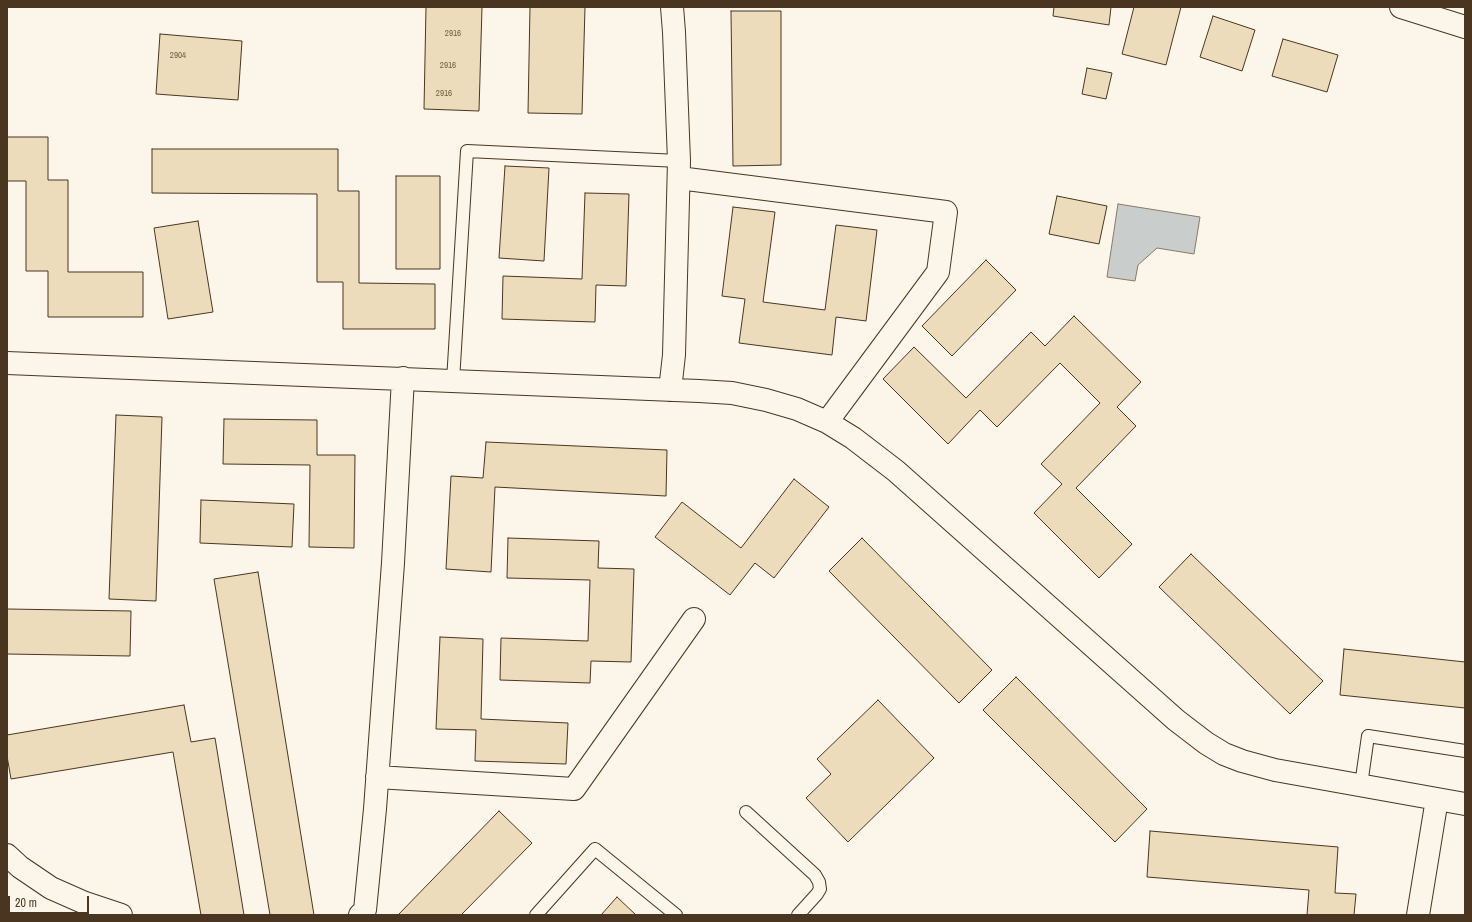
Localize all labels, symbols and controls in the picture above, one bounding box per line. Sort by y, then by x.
house number: 2916 [445,29,461,39]
house number: 2904 [170,51,186,61]
house number: 2916 [440,61,456,71]
house number: 2916 [436,89,452,99]
scale bar [10,888,91,914]
text: 20 m [15,895,37,911]

